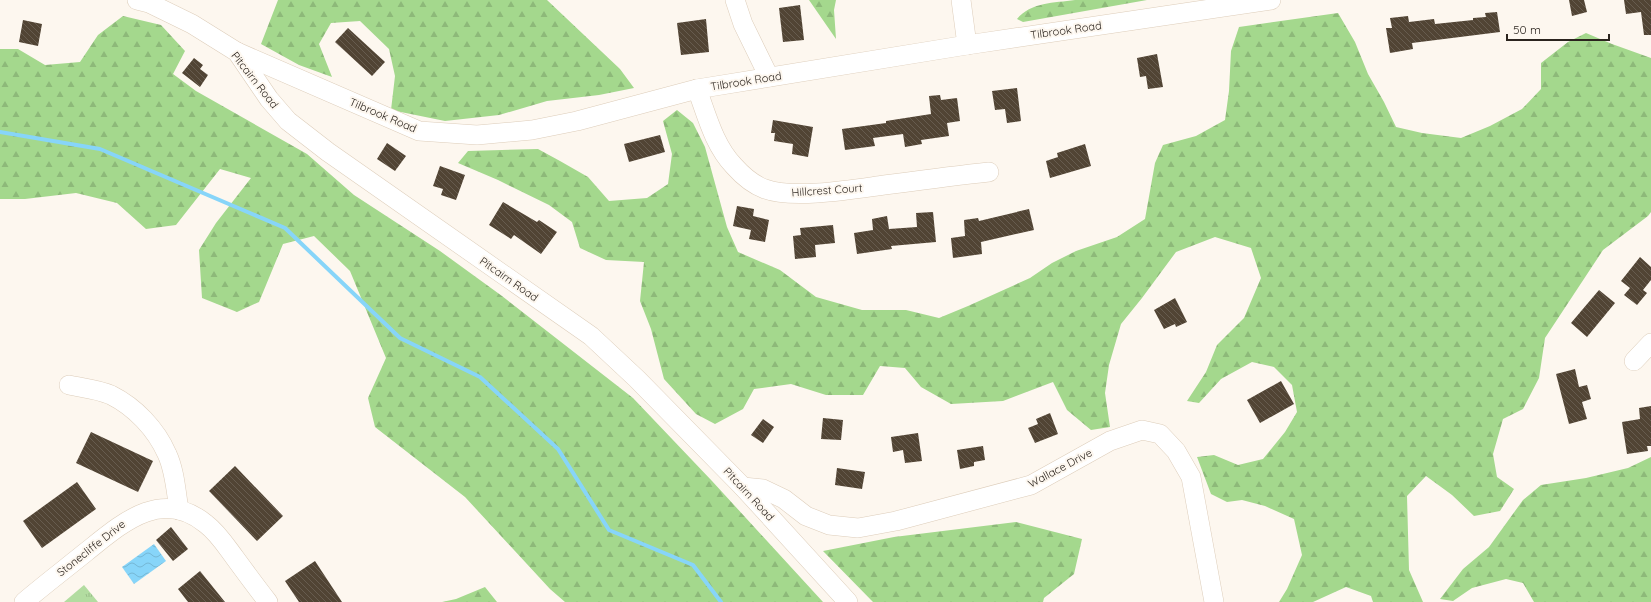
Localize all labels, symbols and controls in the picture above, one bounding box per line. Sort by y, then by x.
scale bar [1507,16,1609,42]
street label: Tilbrook Road [1030,18,1102,42]
text: 50 m [1513,22,1541,37]
street label: Pitcairn Road [228,49,282,111]
street label: Tilbrook Road [710,68,782,94]
street label: Tilbrook Road [347,95,419,135]
street label: Hillcrest Court [791,181,863,199]
street label: Pitcairn Road [477,254,541,304]
street label: Wallace Drive [1026,445,1094,491]
street label: Pitcairn Road [721,464,777,524]
street label: Stonecliffe Drive [54,517,128,579]

